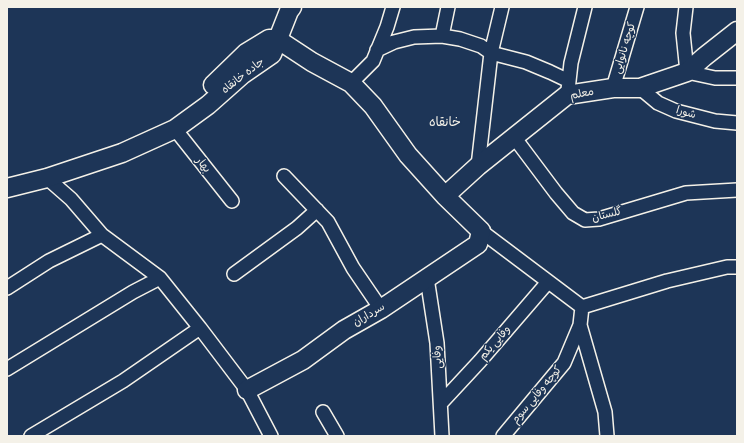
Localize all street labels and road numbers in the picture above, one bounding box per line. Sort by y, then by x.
street label: کوچه نانوایی [611,21,639,75]
street label: جاده خانقاه [219,55,267,97]
street label: معلم [569,85,595,103]
street label: شورا [674,104,698,122]
street label: بهار [193,154,213,176]
street label: گلستان [590,205,624,225]
street label: سرداران [351,300,387,330]
street label: وفایی یکم [476,323,514,363]
street label: وفایی [431,345,445,369]
street label: کوچه وفایی سوم [509,363,565,427]

